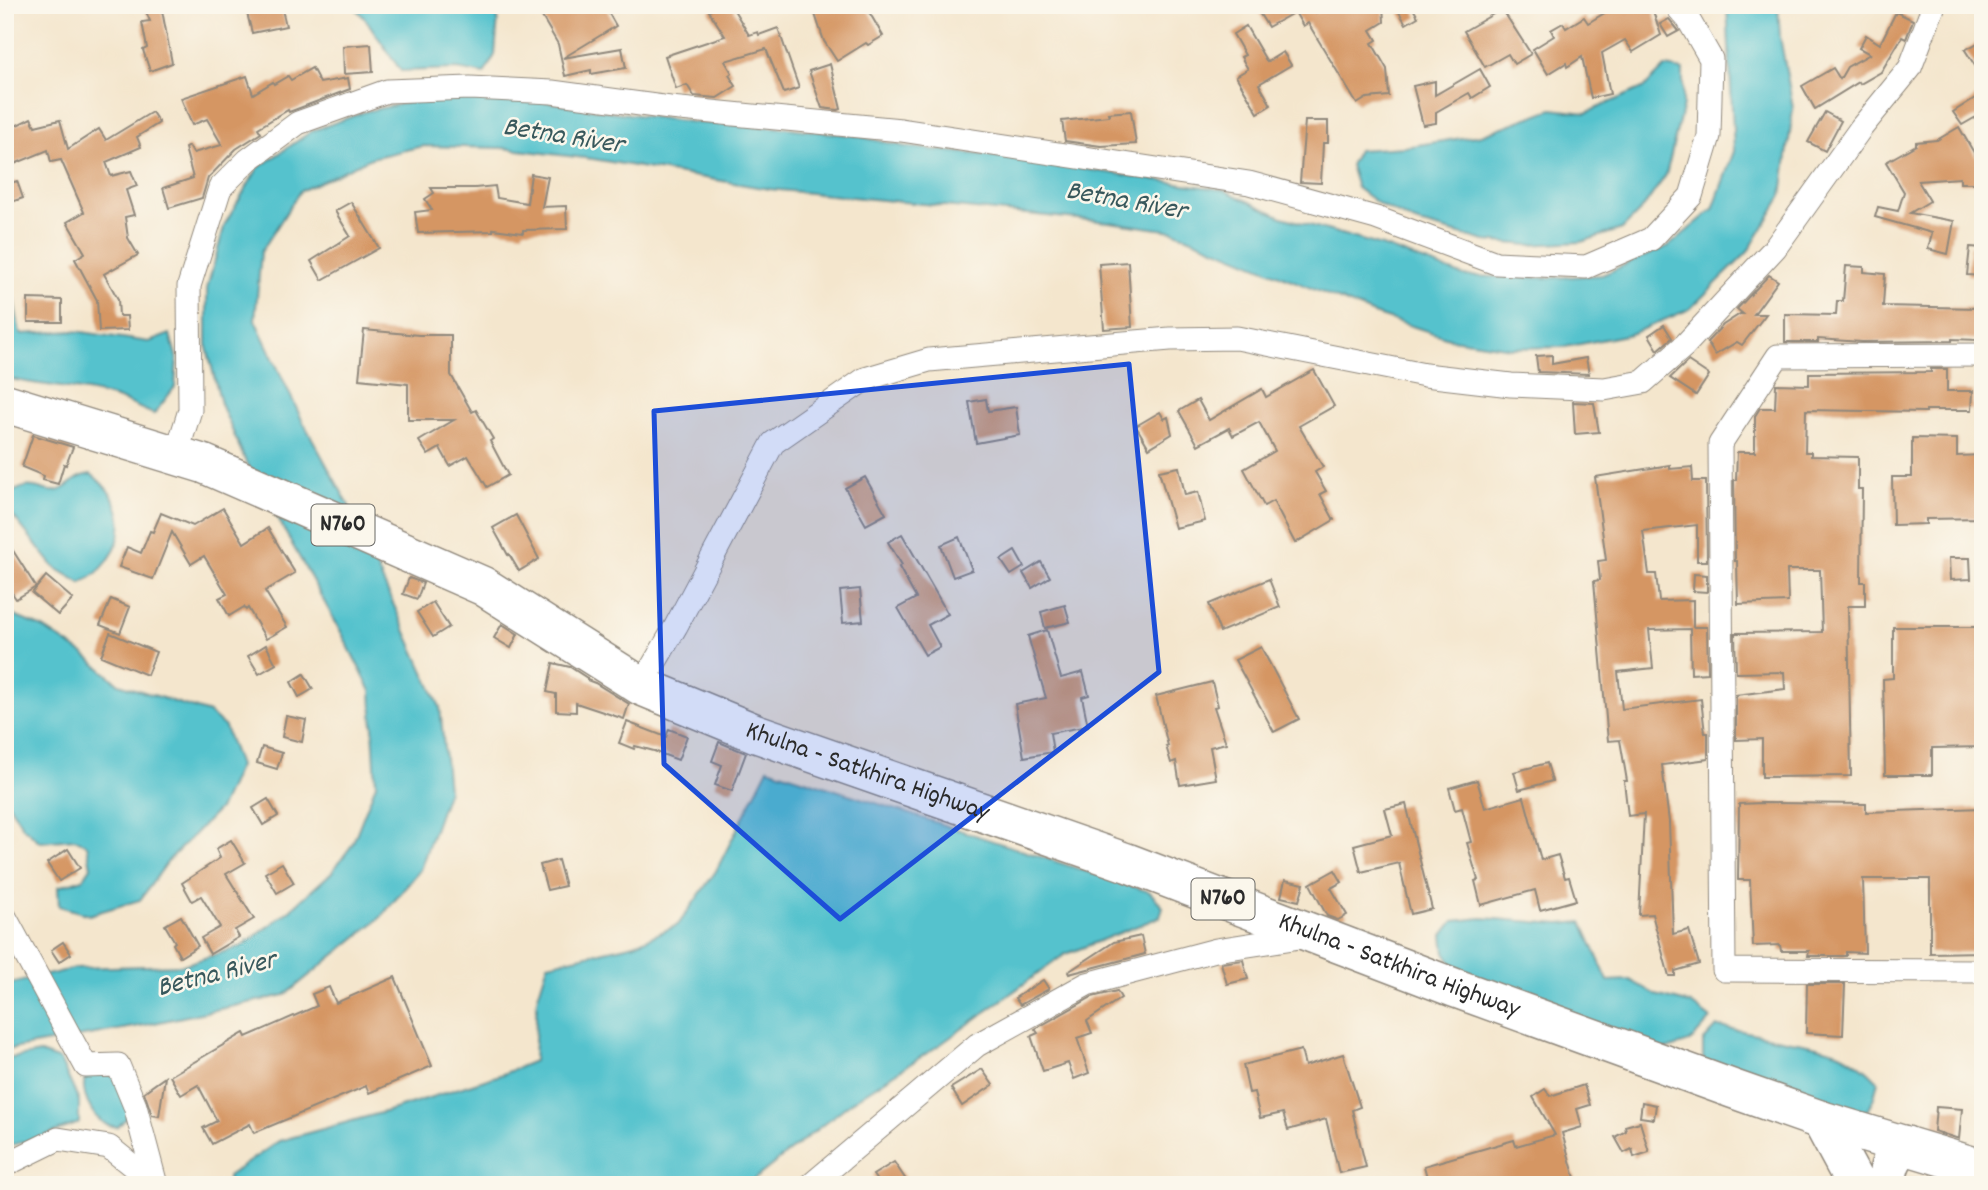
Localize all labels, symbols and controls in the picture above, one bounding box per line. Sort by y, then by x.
water label: Betna River [500,109,630,168]
water label: Betna River [1063,173,1193,234]
road number: N760 [312,504,374,546]
street label: Khulna - Satkhira Highway [740,713,995,832]
road number: N760 [1192,878,1254,919]
street label: Khulna - Satkhira Highway [1273,904,1526,1029]
water label: Betna River [153,941,284,1010]

